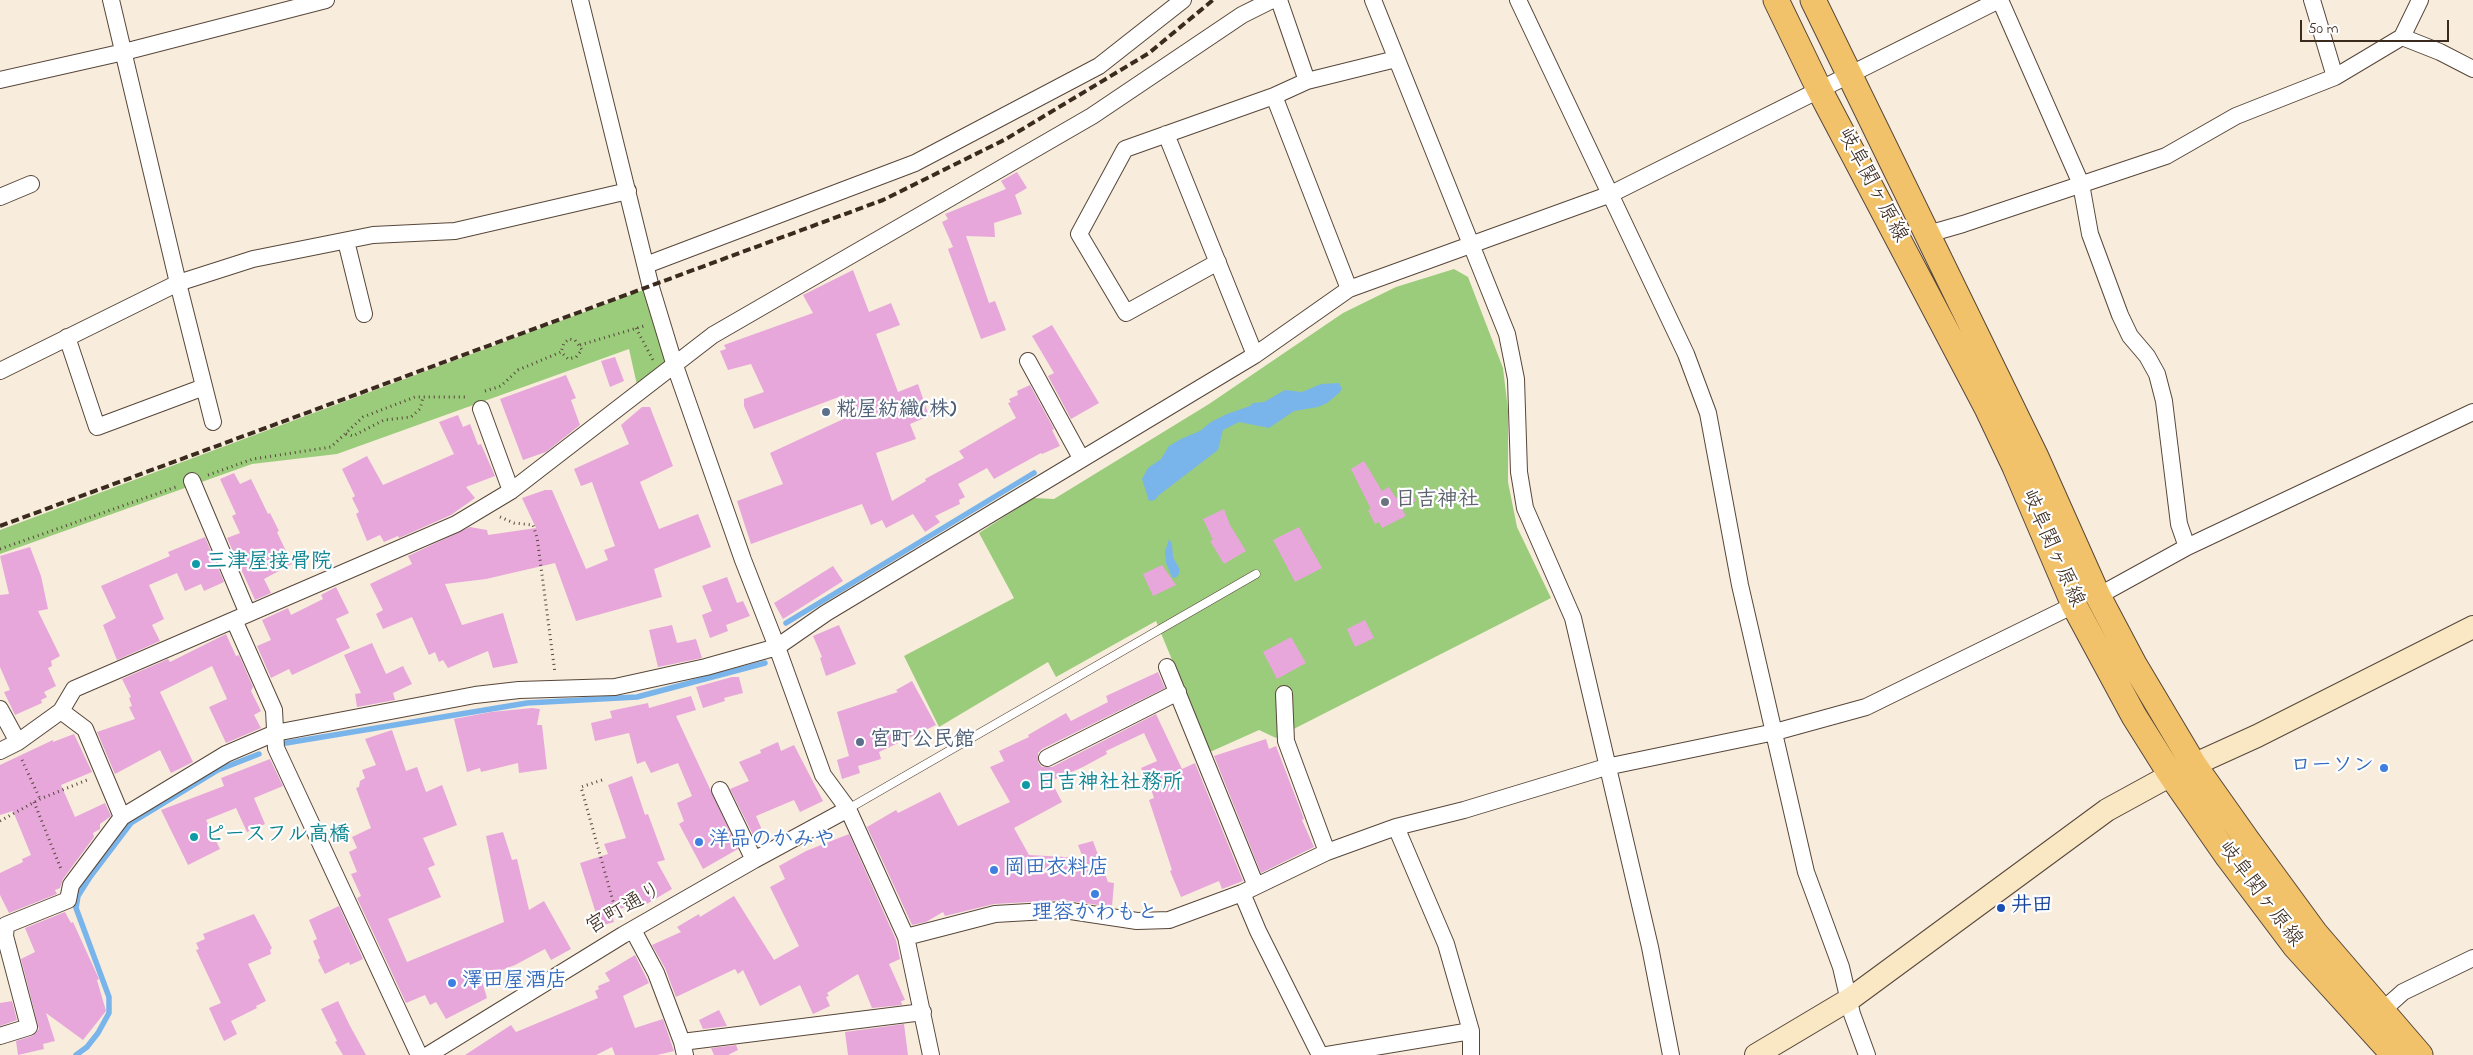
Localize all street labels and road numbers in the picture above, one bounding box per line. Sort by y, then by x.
street label: 岐阜関ヶ原線 [1830,124,1912,248]
street label: 岐阜関ヶ原線 [2014,486,2088,612]
street label: 岐阜関ヶ原線 [2211,837,2307,953]
street label: 宮町通り [582,878,668,942]

